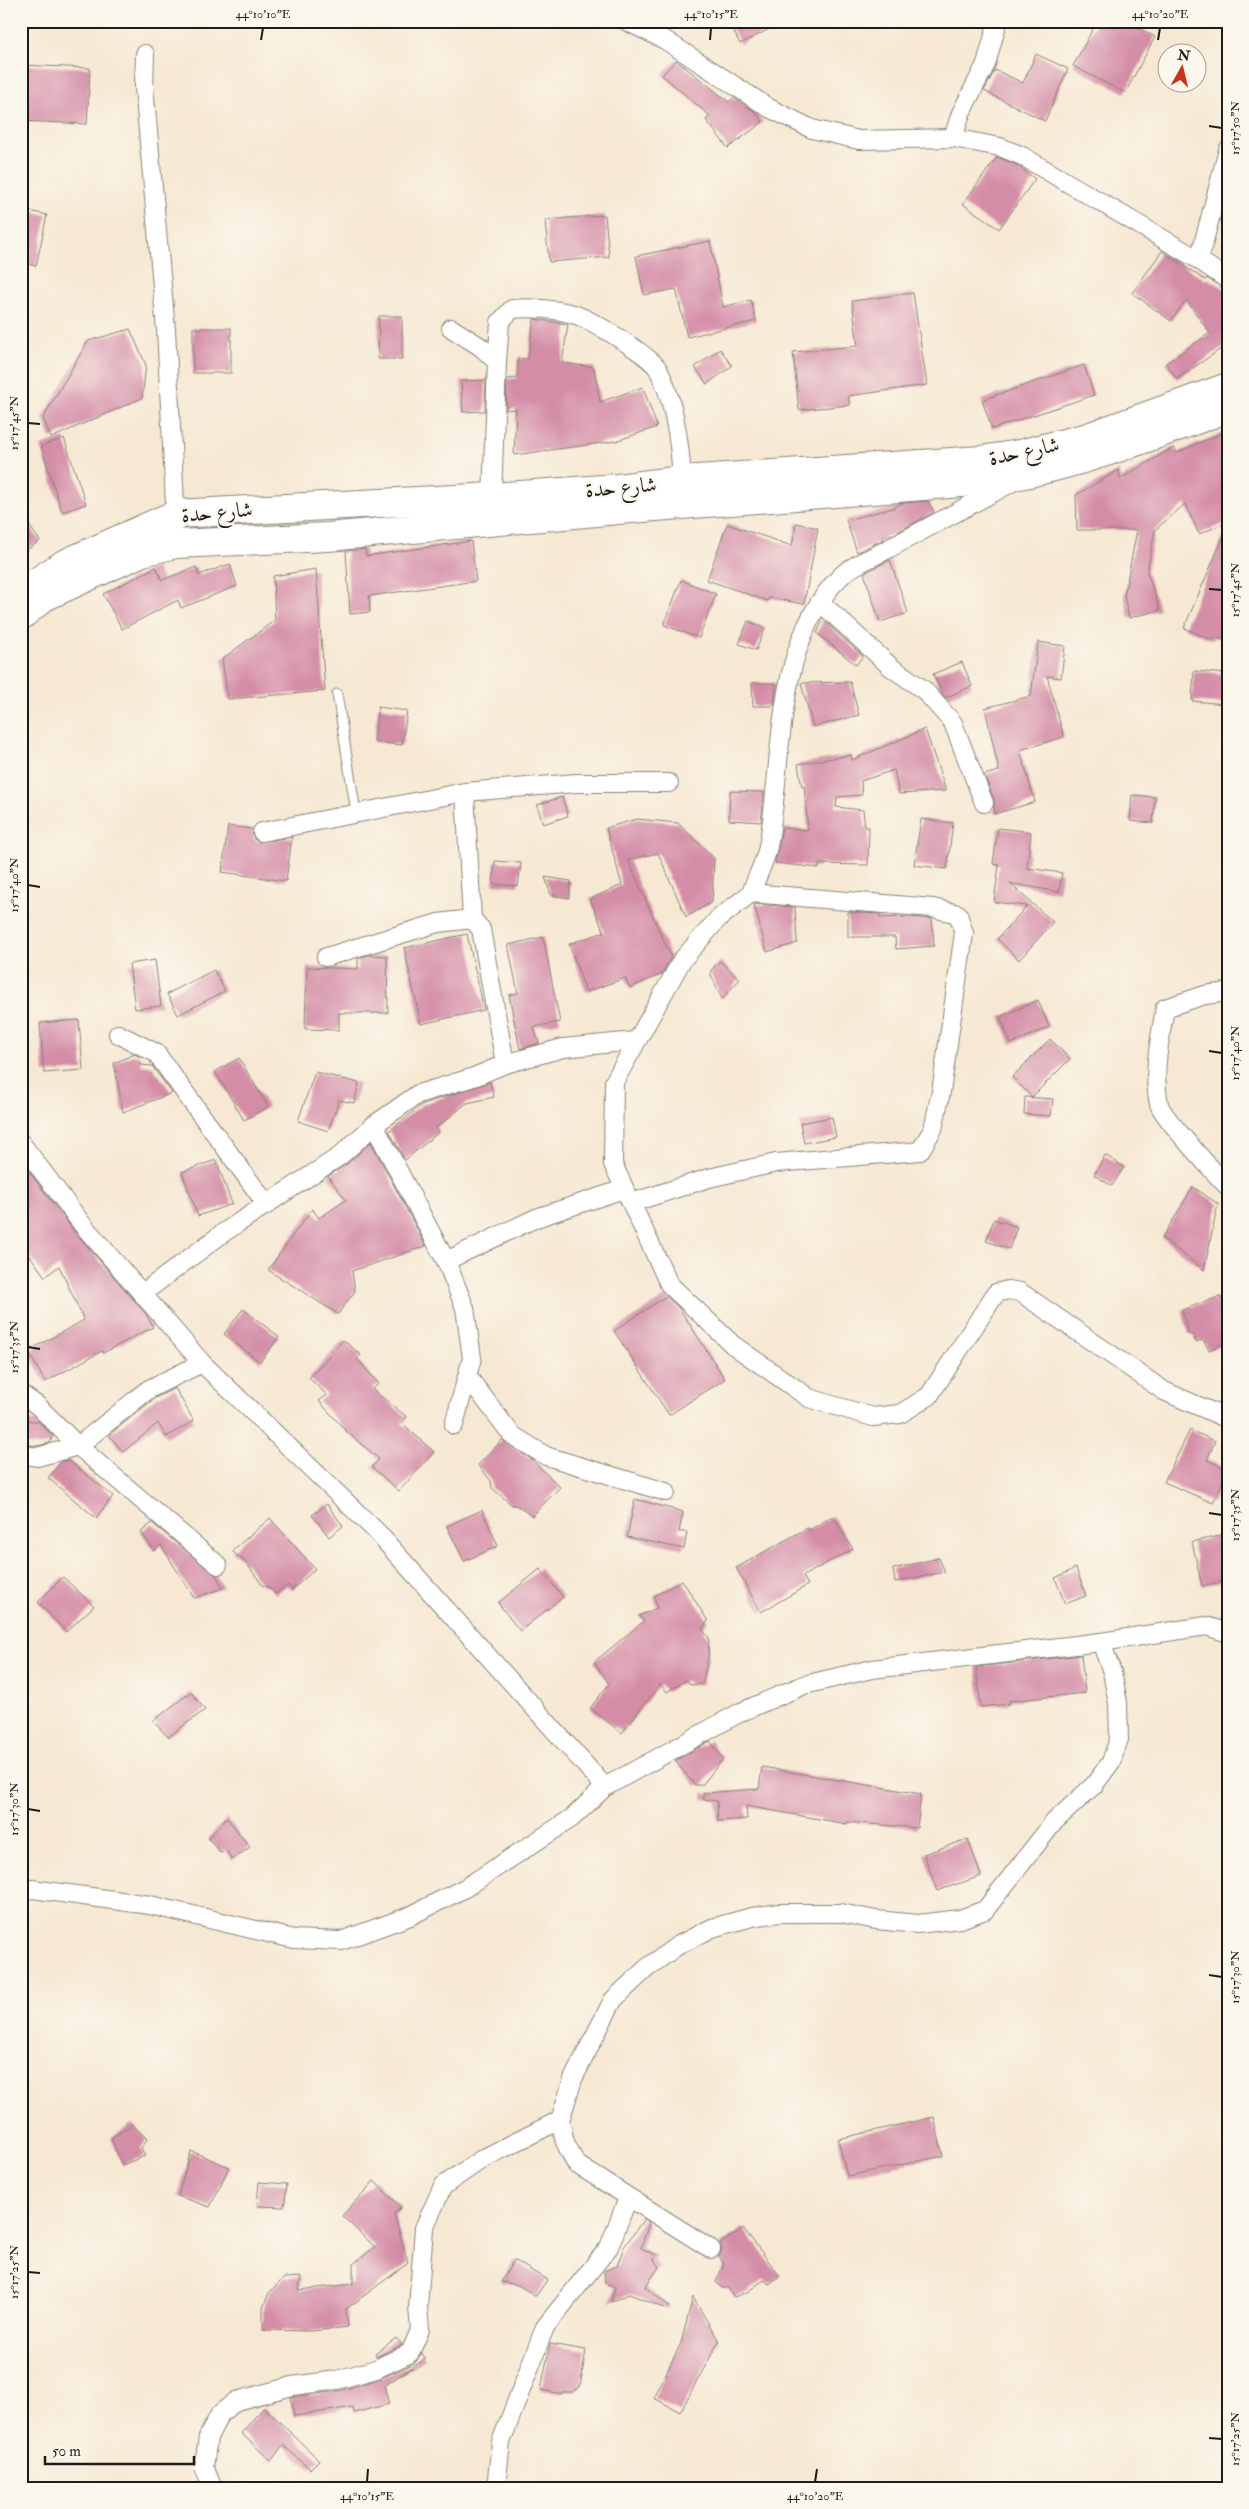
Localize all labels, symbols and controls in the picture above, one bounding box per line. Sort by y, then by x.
text: 44°10'10"E [236,7,291,22]
text: 44°10'15"E [684,7,738,22]
text: 44°10'20"E [1132,7,1189,22]
north arrow [1156,42,1206,92]
text: N [1175,46,1192,65]
text: 15°17'50"N [1228,101,1243,155]
text: 15°17'45"N [7,396,22,450]
street label: شارع حدة [986,431,1063,476]
street label: شارع حدة [584,471,658,508]
street label: شارع حدة [180,496,254,533]
text: 15°17'45"N [1228,563,1243,617]
text: 15°17'40"N [7,857,22,913]
text: 15°17'40"N [1228,1025,1243,1081]
text: 15°17'35"N [7,1321,22,1373]
text: 15°17'35"N [1228,1489,1243,1541]
text: 15°17'30"N [7,1782,22,1836]
text: 15°17'30"N [1228,1950,1243,2004]
text: 15°17'25"N [7,2245,22,2299]
text: 15°17'25"N [1228,2412,1243,2466]
scale bar [45,2434,194,2466]
text: 50 m [52,2442,81,2461]
text: 44°10'15"E [340,2489,394,2504]
text: 44°10'20"E [787,2489,844,2504]

